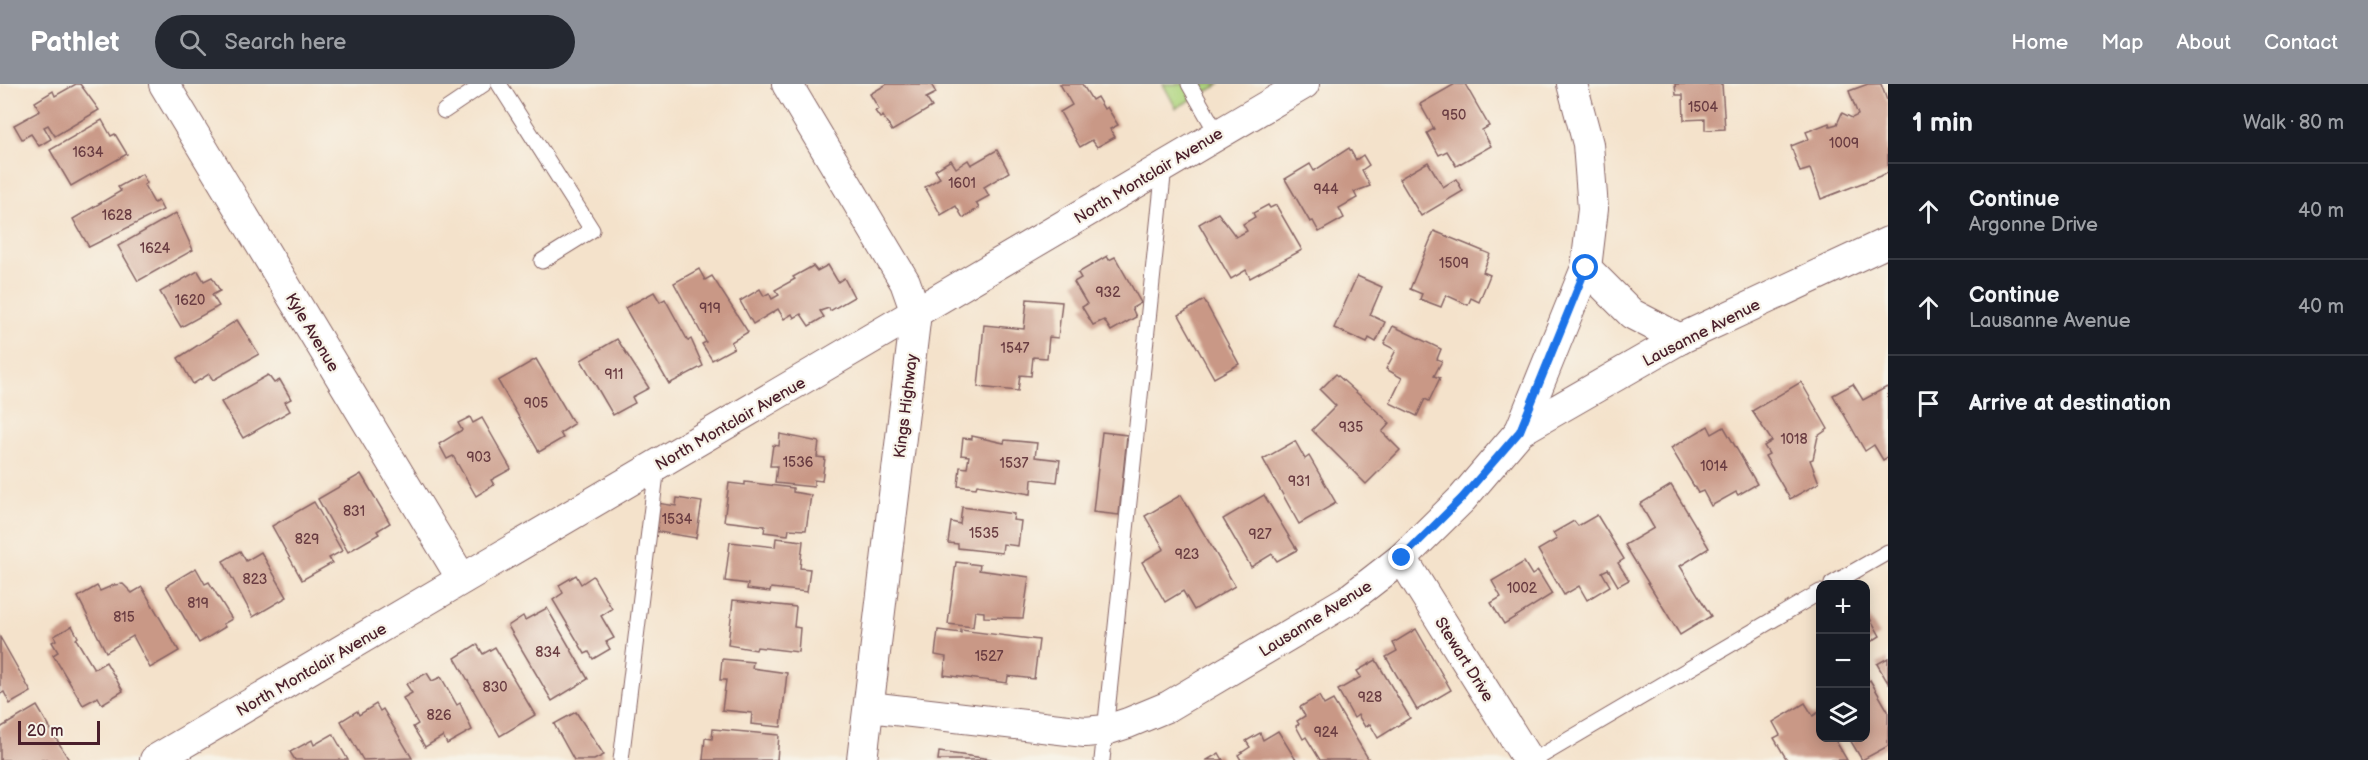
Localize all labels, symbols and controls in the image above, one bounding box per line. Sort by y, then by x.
search box [155,15,575,69]
text: Pathlet [30,26,119,59]
icon: search [176,26,209,59]
text: Search here [224,29,346,56]
text: Home [2011,30,2068,55]
text: Map [2101,30,2143,55]
text: About [2176,30,2231,55]
text: Contact [2264,30,2338,55]
house number: 1504 [1688,99,1719,116]
house number: 950 [1442,107,1466,124]
text: 1 min [1912,108,1973,139]
text: Walk · 80 m [2243,111,2344,135]
street label: North Montclair Avenue [1071,124,1227,228]
house number: 1009 [1829,135,1859,152]
house number: 1634 [72,144,104,161]
house number: 1601 [948,175,976,192]
house number: 944 [1313,181,1339,198]
text: Continue [1969,186,2059,213]
icon: ahead [1912,195,1945,228]
text: 40 m [2298,199,2344,223]
house number: 1628 [102,207,132,224]
text: Argonne Drive [1969,213,2098,237]
house number: 1624 [140,240,171,257]
route start [1572,254,1598,280]
house number: 1509 [1439,255,1469,272]
text: Continue [1969,282,2059,309]
house number: 932 [1096,284,1121,301]
street label: Kyle Avenue [281,290,343,376]
icon: ahead [1912,291,1945,324]
house number: 1620 [175,292,205,309]
street label: Lausanne Avenue [1640,295,1764,371]
text: 40 m [2298,295,2344,319]
house number: 919 [699,300,721,317]
text: Lausanne Avenue [1969,309,2131,333]
house number: 1547 [1001,340,1030,357]
street label: Kings Highway [891,352,922,459]
house number: 911 [605,366,623,383]
street label: North Montclair Avenue [652,373,810,475]
icon: arrive [1912,387,1945,420]
text: Arrive at destination [1969,390,2171,417]
house number: 905 [524,395,548,412]
house number: 935 [1339,419,1363,436]
house number: 1018 [1780,431,1808,448]
house number: 903 [467,449,491,466]
house number: 1536 [783,454,814,471]
house number: 1537 [1000,455,1029,472]
house number: 1014 [1700,458,1728,475]
house number: 931 [1288,473,1310,490]
house number: 831 [343,503,365,520]
house number: 1534 [662,511,693,528]
house number: 1535 [969,525,999,542]
house number: 927 [1248,526,1272,543]
house number: 829 [295,531,319,548]
route end [1388,544,1414,570]
house number: 923 [1175,546,1199,563]
house number: 823 [243,571,267,588]
street label: Lausanne Avenue [1256,577,1376,662]
house number: 1002 [1507,580,1538,597]
map controls [1816,580,1870,742]
button: + [1816,580,1870,634]
house number: 819 [187,595,209,612]
house number: 815 [113,609,135,626]
street label: Stewart Drive [1430,614,1498,706]
street label: North Montclair Avenue [233,619,391,721]
button: − [1816,634,1870,688]
house number: 834 [535,644,561,661]
house number: 1527 [975,648,1003,665]
house number: 830 [482,679,508,696]
button: layers [1816,688,1870,742]
house number: 928 [1358,689,1382,706]
house number: 826 [427,707,452,724]
scale bar [18,718,100,746]
text: 20 m [27,722,63,741]
house number: 924 [1314,724,1339,741]

